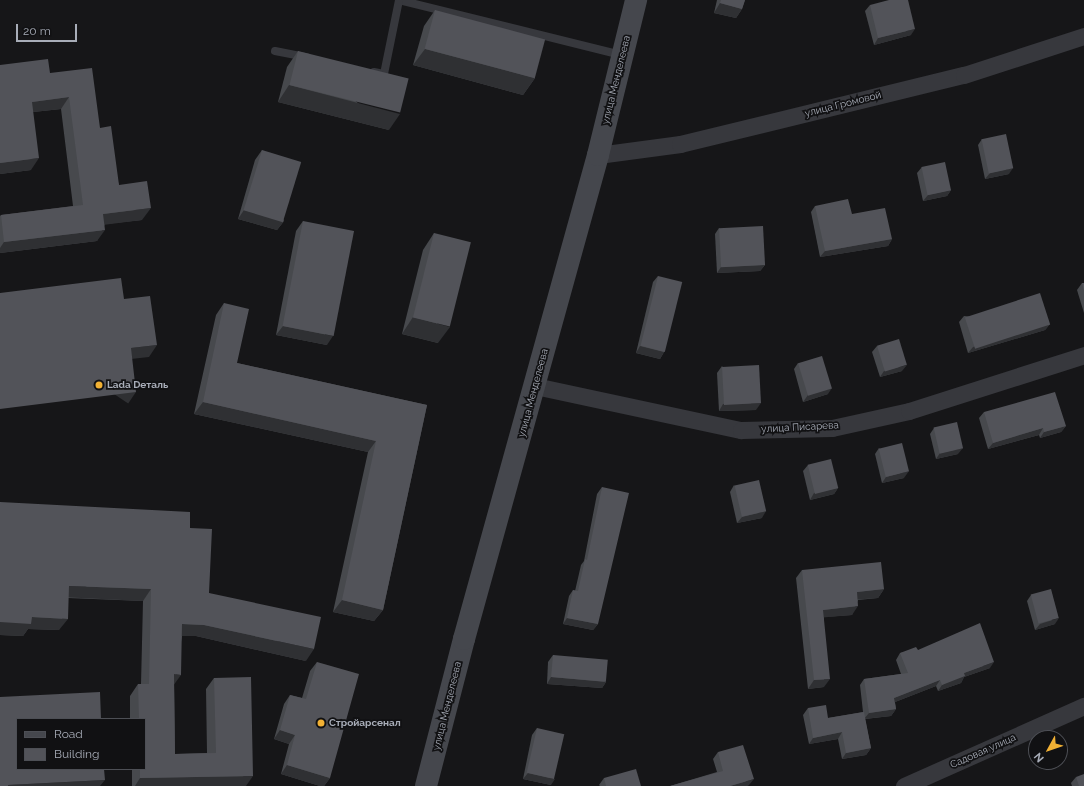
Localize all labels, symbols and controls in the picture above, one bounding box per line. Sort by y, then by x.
scale bar [18,16,79,42]
text: 20 m [23,24,51,38]
street label: улица Менделеева [599,34,633,126]
street label: улица Громовой [804,89,882,119]
street label: улица Менделеева [515,347,551,439]
place label: Lada Dеталь [107,379,168,391]
marker: Lada Dеталь [94,380,104,390]
street label: улица Писарева [761,419,839,435]
street label: улица Менделеева [430,660,464,752]
place label: Стройарсенал [329,717,401,729]
legend [16,718,146,770]
marker: Стройарсенал [316,718,326,728]
text: Road [54,727,83,741]
north arrow [1028,730,1068,770]
street label: Садовая улица [948,731,1018,771]
text: Building [54,747,100,761]
text: N [1032,750,1047,765]

